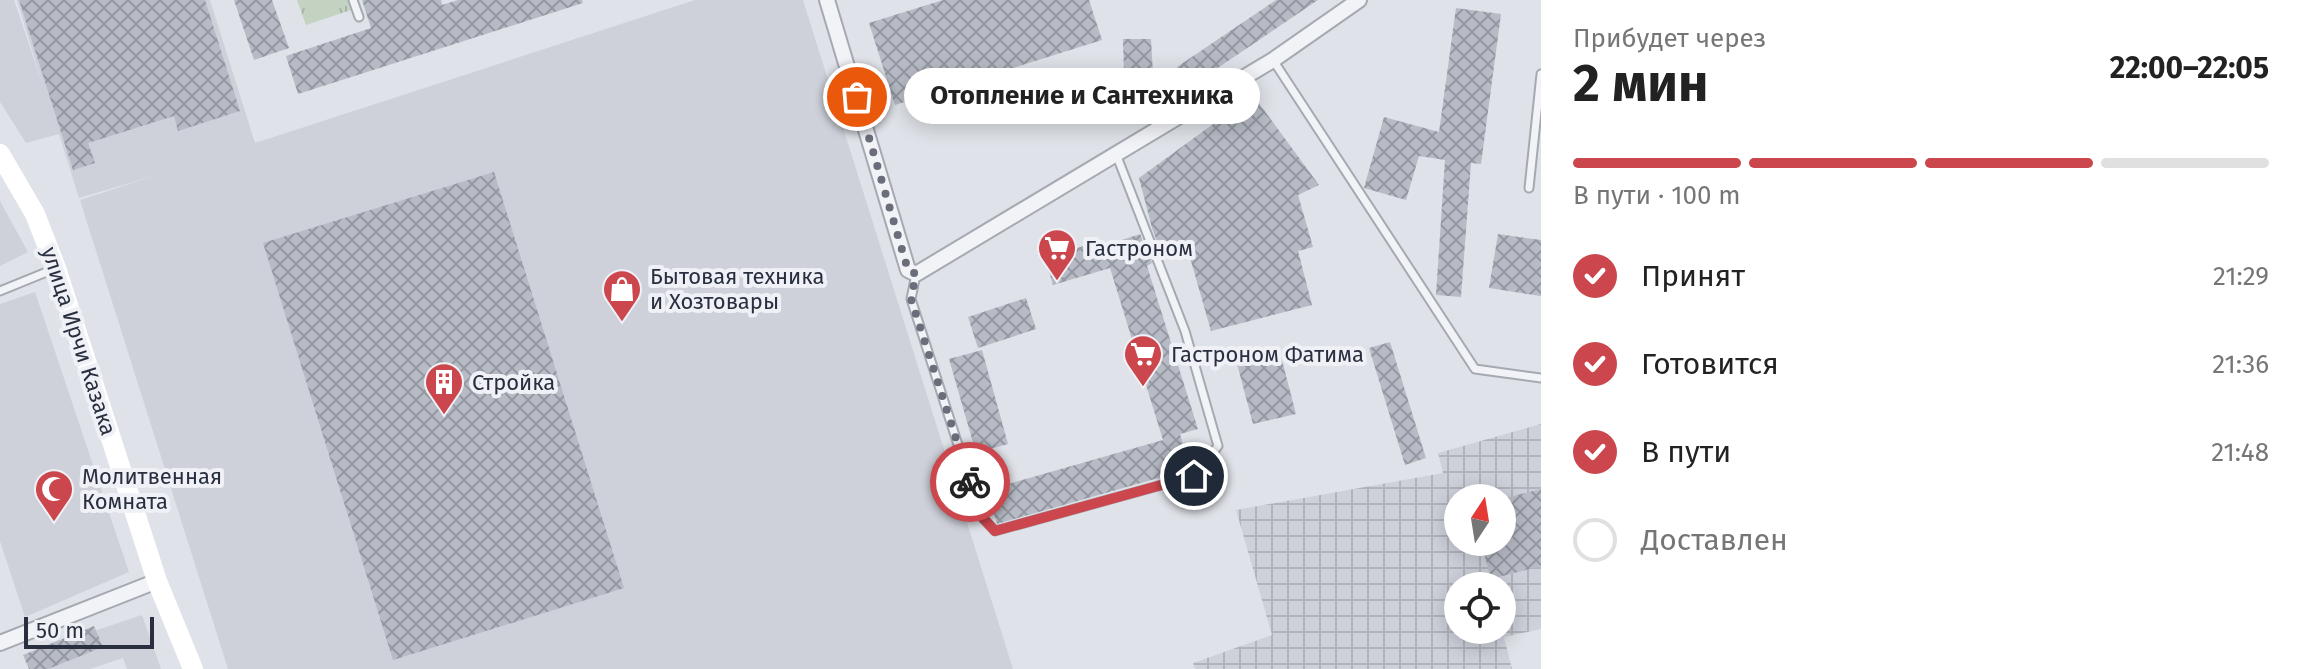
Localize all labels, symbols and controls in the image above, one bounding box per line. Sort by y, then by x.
text: Прибудет через [1573,23,1766,54]
text: 22:00–22:05 [2110,50,2269,86]
text: 2 мин [1573,52,1708,115]
pin [823,63,891,131]
callout: Отопление и Сантехника [905,69,1261,125]
icon: bag [835,75,879,119]
text: Отопление и Сантехника [930,80,1234,111]
text: В пути · 100 m [1573,180,1741,211]
supermarket icon: Гастроном [1036,227,1078,282]
place label: Гастроном [1085,235,1193,262]
street label: улица Ирчи Казака [36,243,122,439]
icon: check [1573,254,1617,298]
text: Принят [1641,258,1745,294]
text: 21:29 [2213,261,2269,292]
place label: Бытовая техника и Хозтовары [650,263,824,315]
shop icon: Бытовая техника и Хозтовары [601,268,643,323]
supermarket icon: Гастроном Фатима [1122,333,1164,388]
place label: Гастроном Фатима [1171,341,1364,368]
icon: check [1573,342,1617,386]
text: Готовится [1641,346,1779,382]
text: 21:36 [2212,349,2269,380]
building icon: Стройка [423,361,465,416]
place label: Стройка [472,369,555,396]
icon: check [1573,430,1617,474]
text: В пути [1641,434,1731,470]
text: 21:48 [2211,437,2269,468]
courier [930,442,1010,522]
pin [1160,442,1228,510]
icon: home [1172,454,1216,498]
icon: bike [948,460,992,504]
place label: Молитвенная Комната [82,463,222,515]
mosque icon: Молитвенная Комната [33,468,75,523]
north arrow [1444,484,1516,556]
map controls [1444,484,1516,644]
text: Доставлен [1641,522,1788,558]
button: locate [1444,572,1516,644]
scale bar [24,613,154,649]
text: 50 m [36,617,84,644]

